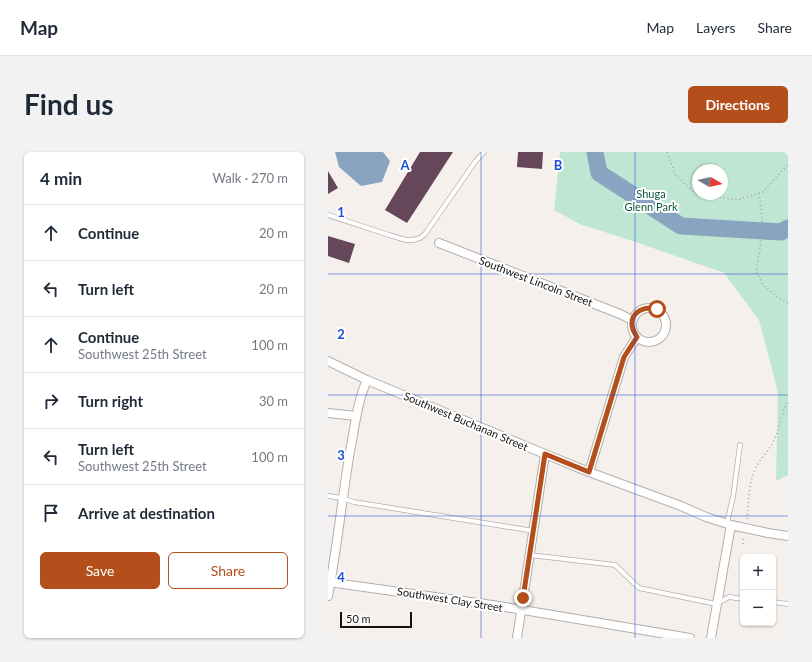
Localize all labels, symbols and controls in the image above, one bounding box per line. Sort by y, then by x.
text: Map [20,16,58,39]
text: Map [646,19,674,36]
text: Layers [696,19,736,36]
text: Share [758,19,792,36]
button: Directions [688,86,788,123]
text: Find us [24,87,114,121]
text: A [399,157,410,173]
text: B [554,157,563,173]
north arrow [692,164,728,200]
text: 4 min [40,168,82,189]
text: Walk · 270 m [212,170,288,186]
park label: Shuga Glenn Park [625,187,678,213]
text: 1 [337,204,345,220]
icon: ahead [40,222,62,244]
text: Continue [78,224,139,242]
text: 20 m [259,225,288,241]
street label: Southwest Lincoln Street [477,253,595,309]
icon: left [40,278,62,300]
text: Turn left [78,280,134,298]
text: 20 m [259,281,288,297]
route start [648,300,666,318]
text: 2 [337,326,345,342]
text: Continue [78,328,139,346]
icon: ahead [40,334,62,356]
text: 100 m [251,337,288,353]
text: Southwest 25th Street [78,346,207,362]
street label: Southwest Buchanan Street [402,389,530,453]
icon: right [40,390,62,412]
text: Turn right [78,392,143,410]
text: 30 m [259,393,288,409]
text: Turn left [78,440,134,458]
icon: left [40,446,62,468]
text: 3 [337,447,345,463]
text: 100 m [251,449,288,465]
text: Southwest 25th Street [78,458,207,474]
icon: arrive [40,502,62,524]
text: Arrive at destination [78,504,215,522]
button: Save [40,552,160,589]
button: Share [168,552,288,589]
map controls [740,554,776,626]
button: + [740,554,776,590]
text: 4 [337,569,345,585]
street label: Southwest Clay Street [396,584,504,614]
route end [514,589,532,607]
button: − [740,590,776,626]
scale bar [340,610,412,629]
text: 50 m [346,612,371,625]

